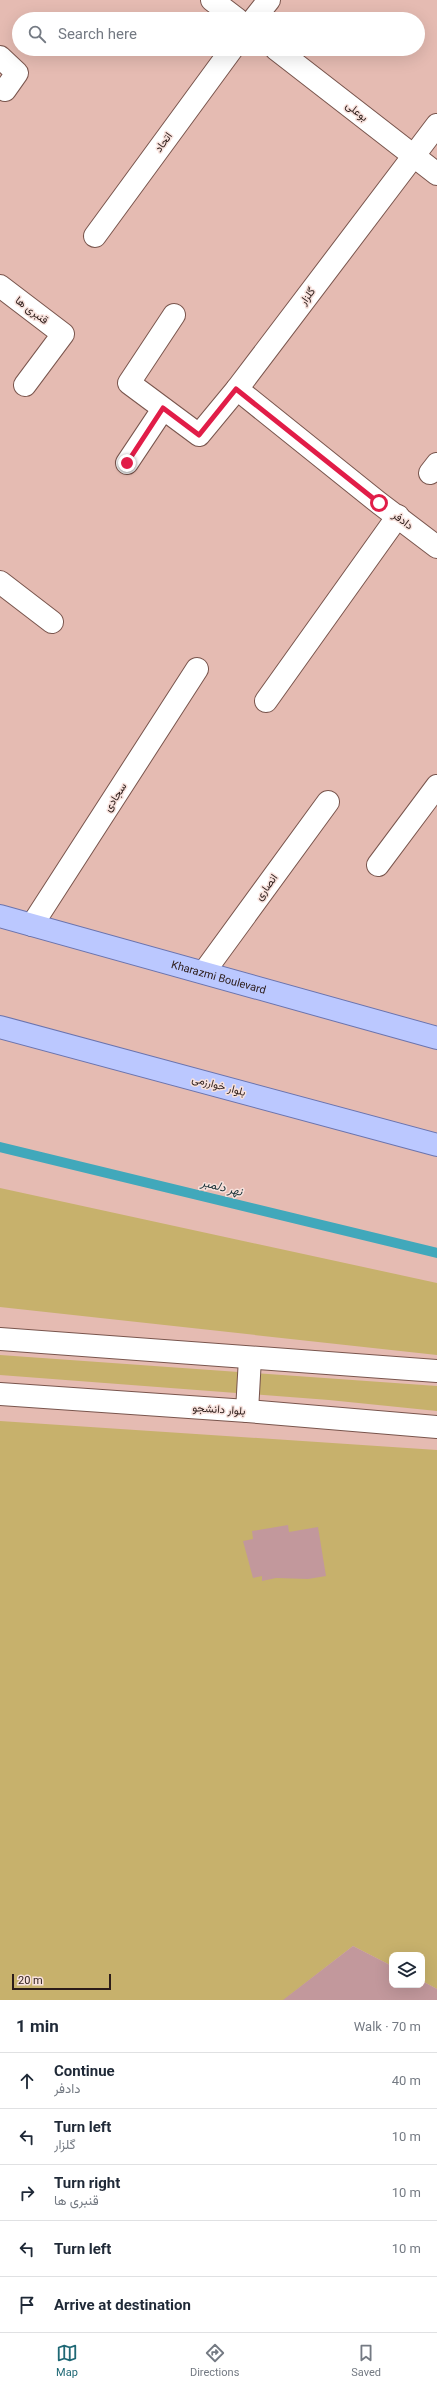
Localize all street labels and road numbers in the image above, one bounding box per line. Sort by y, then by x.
street label: بوعلی [343,99,370,124]
street label: اتحاد [152,130,175,155]
street label: گلزار [296,285,318,308]
street label: قنبری ها [13,294,51,327]
street label: دادفر [389,508,416,532]
street label: سجادی [101,780,130,814]
street label: انصاری [252,872,280,903]
street label: Kharazmi Boulevard [170,958,267,997]
street label: بلوار خوارزمی [191,1072,247,1099]
street label: بلوار دانشجو [192,1401,246,1418]

